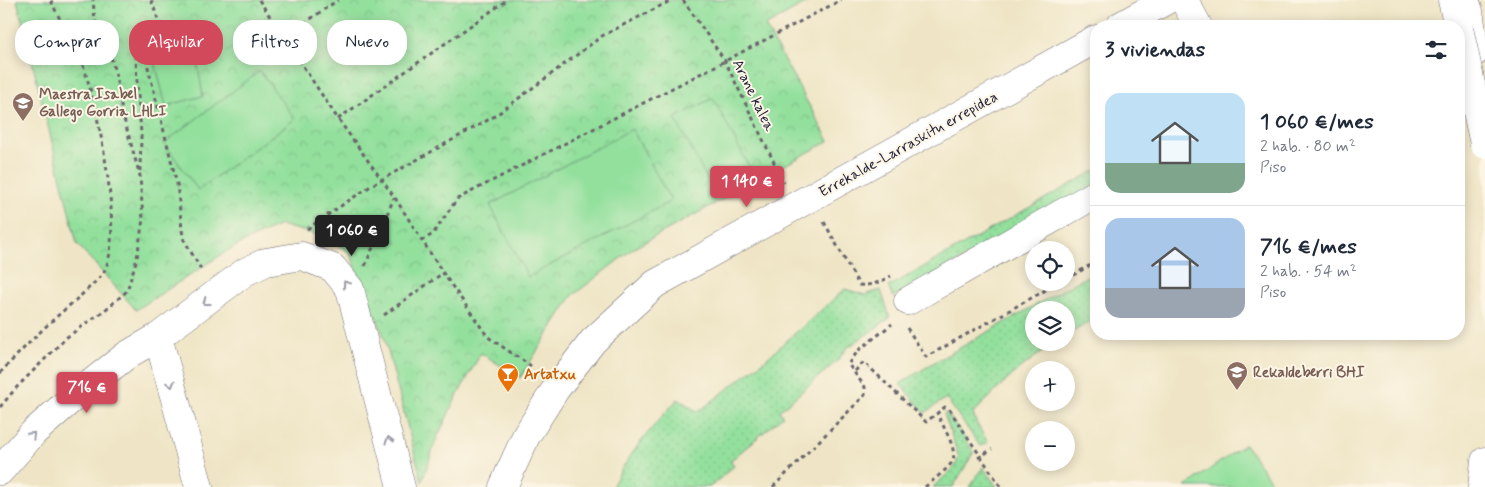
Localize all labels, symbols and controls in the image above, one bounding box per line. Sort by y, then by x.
chip: Comprar [15,20,119,65]
chip: Alquilar [129,20,223,65]
chip: Filtros [233,20,317,65]
chip: Nuevo [327,20,407,65]
text: 3 viviendas [1105,36,1205,64]
icon: filters [1422,36,1450,64]
street label: Arane kalea [727,56,780,136]
place label: Maestra Isabel Gallego Gorria LHLI [39,85,167,123]
street label: Errekalde-Larraskitu errepidea [815,87,1001,202]
school or university icon: Maestra Isabel Gallego Gorria LHLI [11,91,35,122]
text: 1 060 €/mes [1260,108,1374,136]
icon: home [1145,113,1205,173]
text: 2 hab. · 80 m² [1260,136,1356,157]
text: Piso [1260,157,1286,178]
pin: 1 140 € [701,166,793,208]
text: 1 140 € [721,171,773,192]
pin: 1 060 € [306,214,398,257]
text: 1 060 € [326,220,378,241]
text: 716 €/mes [1260,233,1357,261]
icon: home [1145,238,1205,298]
map controls [1025,241,1075,471]
button: locate [1025,241,1075,291]
text: 2 hab. · 54 m² [1260,261,1357,282]
one-way arrow [343,281,351,290]
text: Piso [1260,282,1286,303]
one-way arrow [203,296,212,304]
button: layers [1025,301,1075,351]
school or university icon: Rekaldeberri BHI [1225,360,1249,391]
button: + [1025,361,1075,411]
bar icon: Artatxu [496,362,520,393]
place label: Rekaldeberri BHI [1253,363,1365,383]
place label: Artatxu [524,365,576,385]
pin: 716 € [52,372,122,414]
text: 716 € [68,377,106,398]
one-way arrow [165,380,176,388]
button: − [1025,421,1075,471]
one-way arrow [26,431,35,440]
one-way arrow [384,435,395,444]

